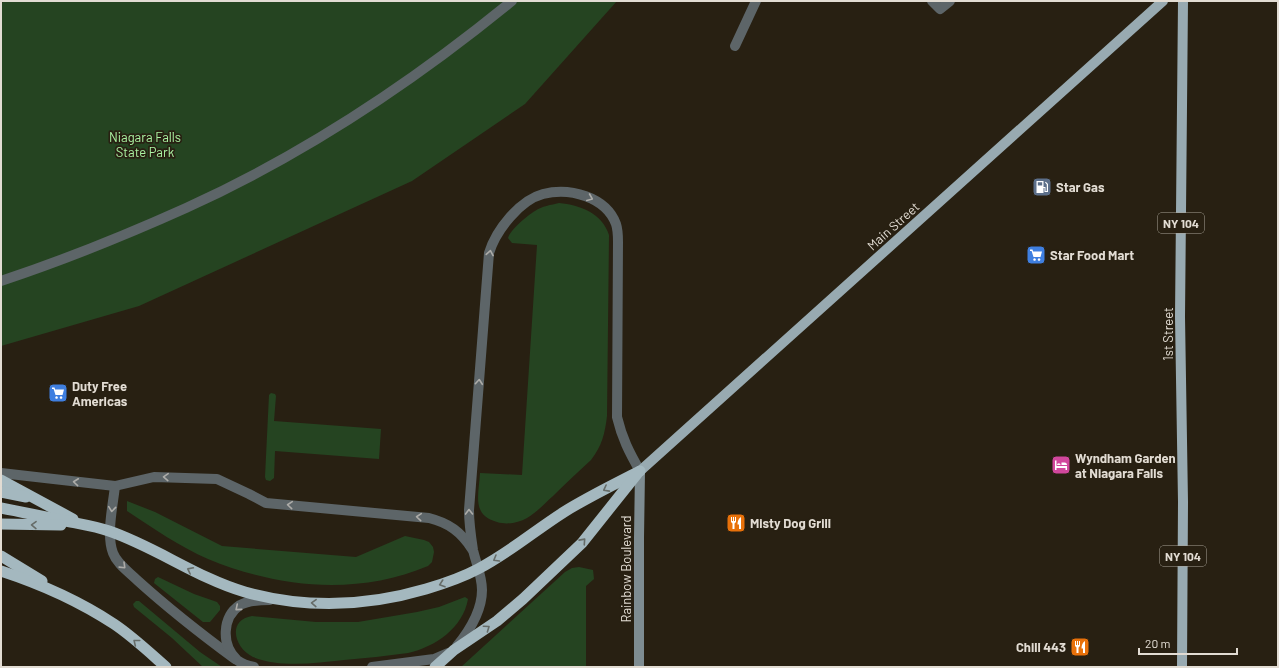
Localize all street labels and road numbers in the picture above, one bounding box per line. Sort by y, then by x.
street label: Main Street [864,199,922,253]
road number: NY 104 [1158,213,1204,233]
street label: 1st Street [1160,307,1176,361]
street label: Rainbow Boulevard [618,515,634,623]
road number: NY 104 [1160,546,1206,566]

